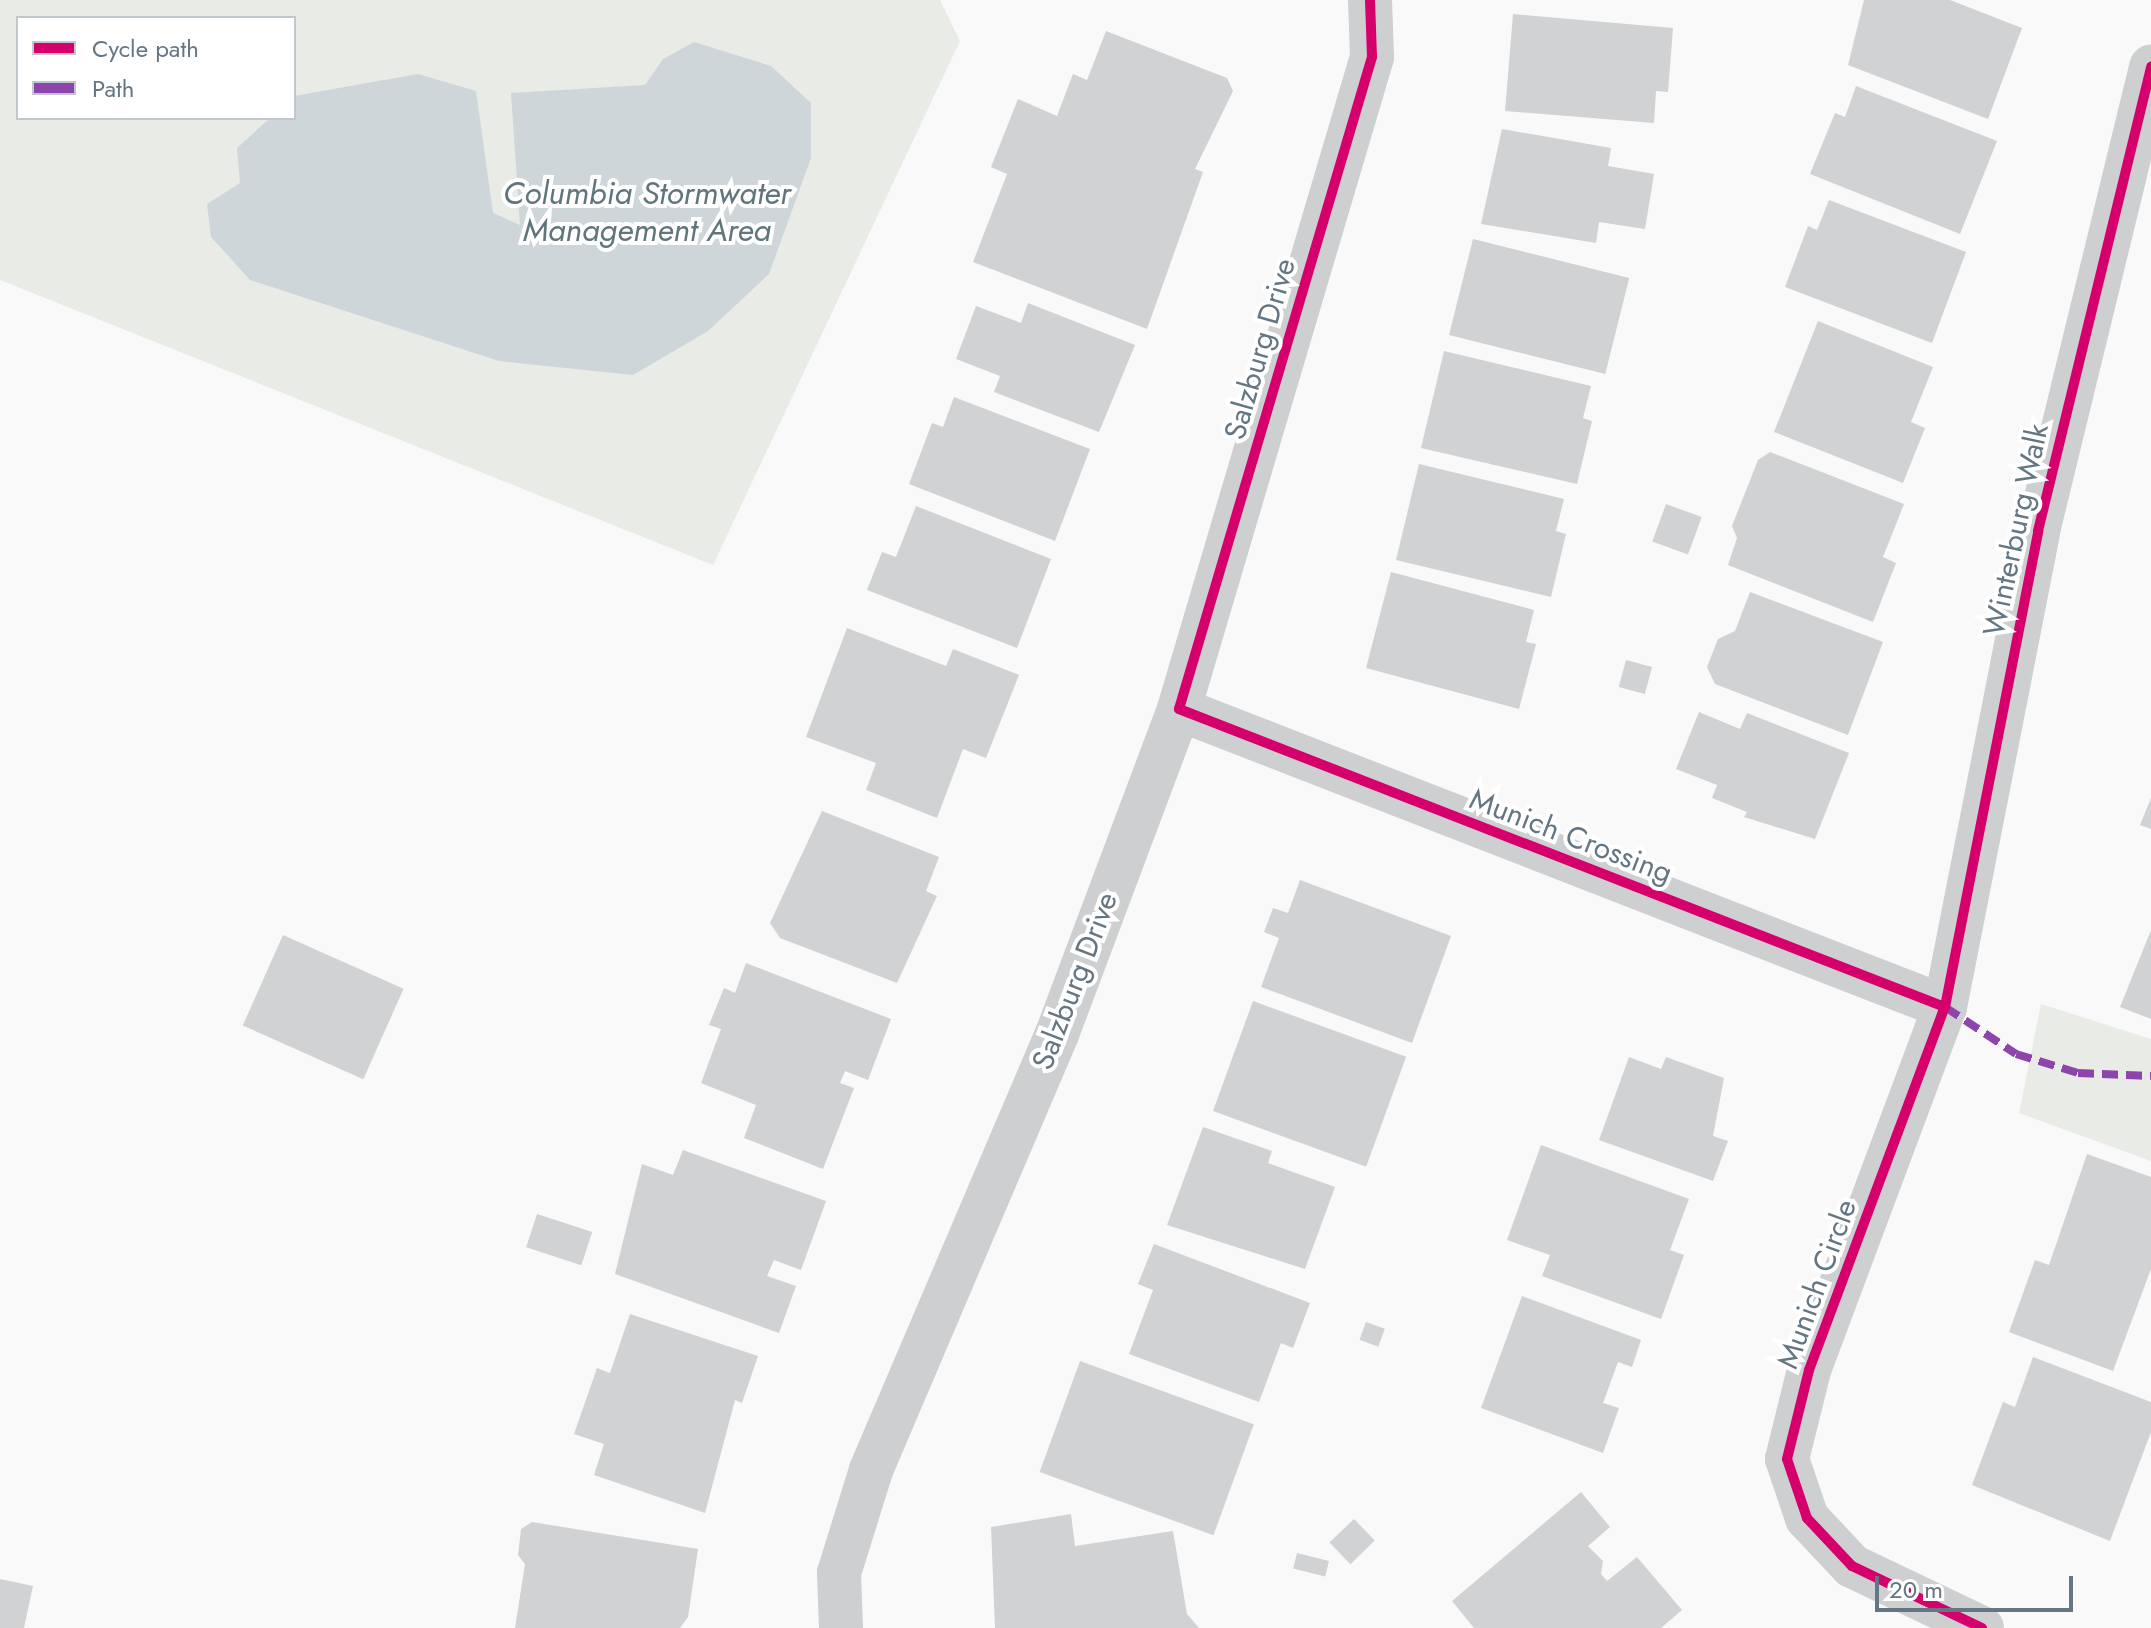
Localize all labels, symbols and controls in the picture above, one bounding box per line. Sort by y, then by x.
legend [16,16,296,120]
text: Cycle path [92,31,199,66]
text: Path [92,71,134,106]
water label: Columbia Stormwater Management Area [503,175,791,250]
street label: Salzburg Drive [1217,254,1303,444]
street label: Winterburg Walk [1976,421,2056,639]
street label: Munich Crossing [1465,781,1677,891]
street label: Salzburg Drive [1025,887,1125,1075]
street label: Munich Circle [1770,1194,1864,1374]
scale bar [1879,1560,2077,1610]
text: 20 m [1889,1572,1943,1607]

